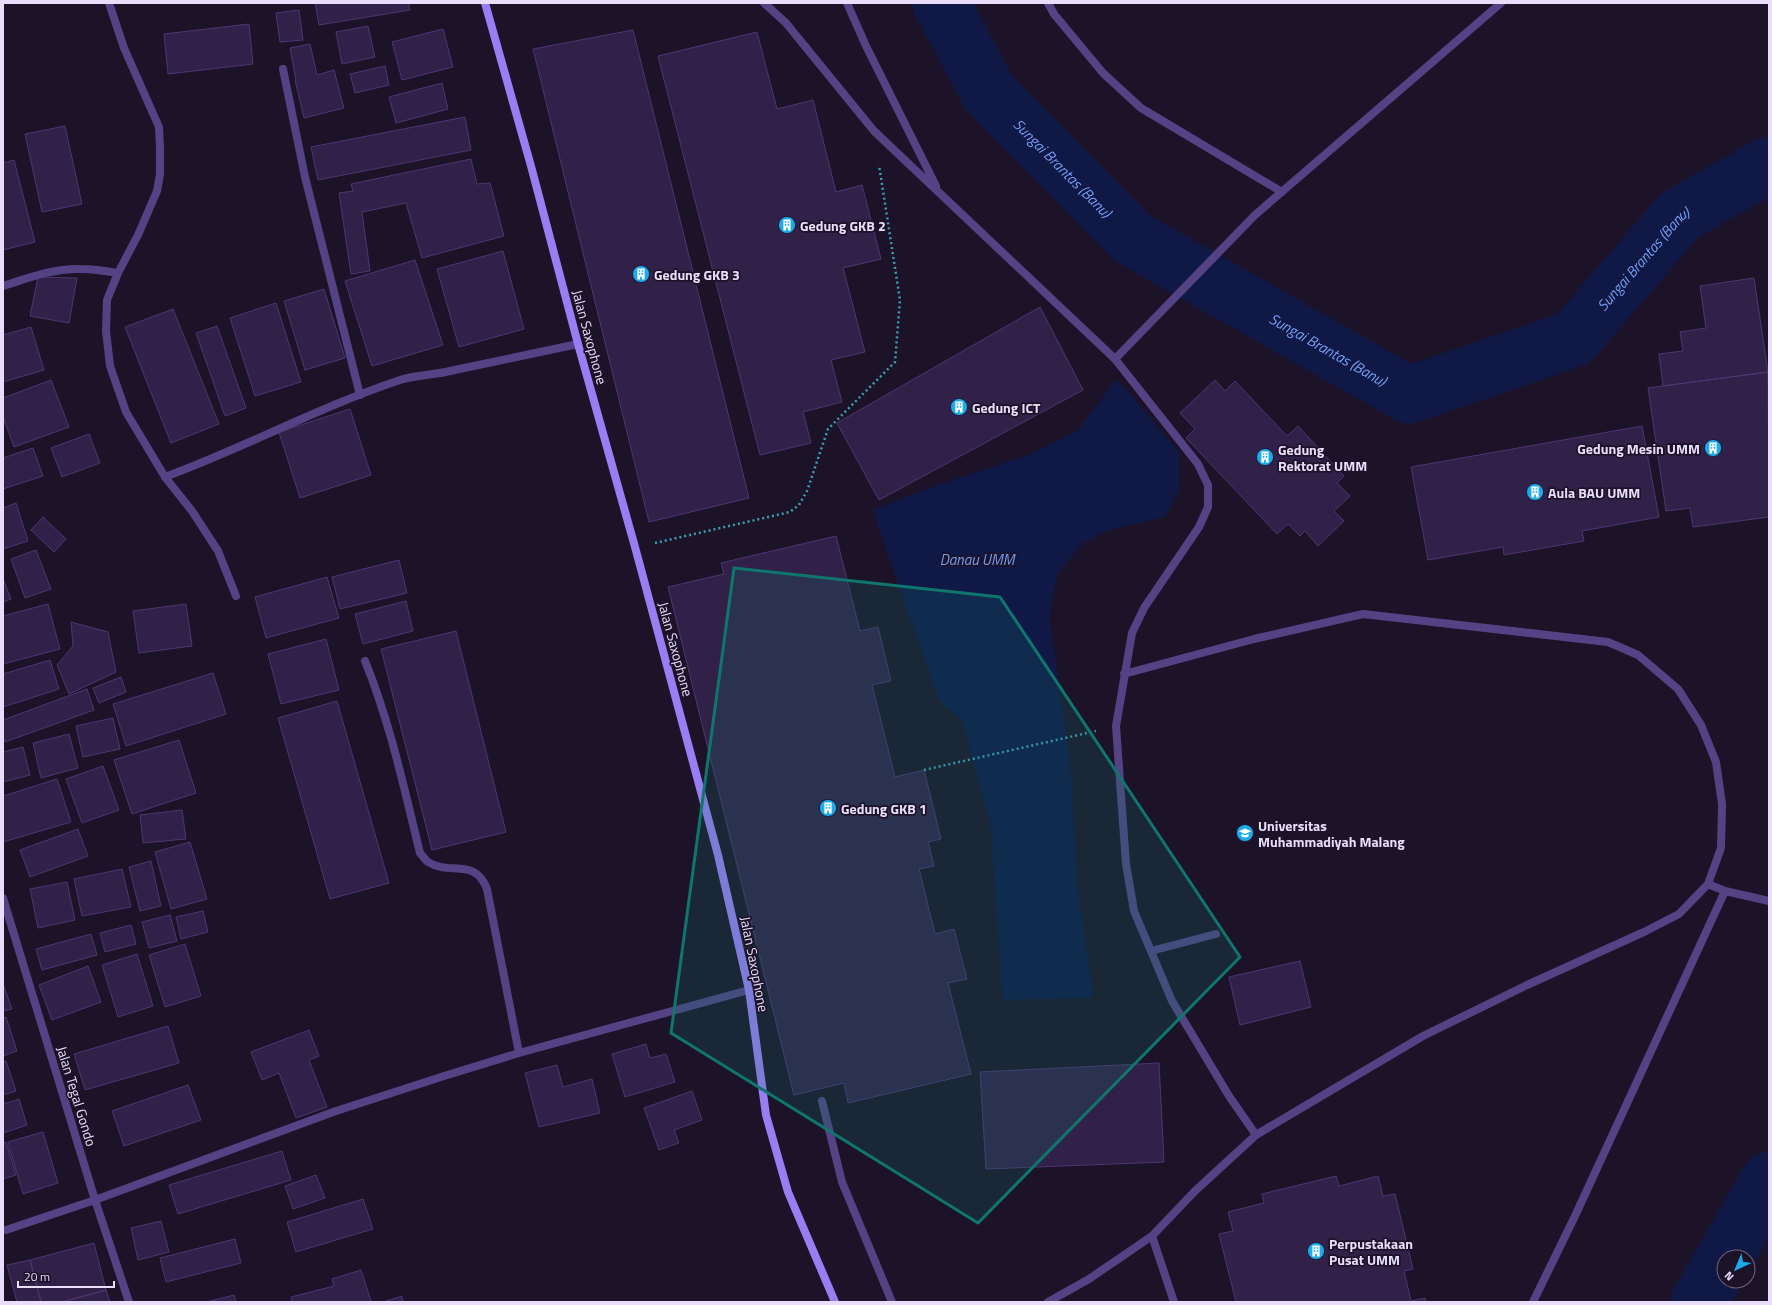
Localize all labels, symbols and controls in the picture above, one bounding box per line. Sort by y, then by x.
water label: Sungai Brantas (Banu) [1008,113,1118,224]
water label: Sungai Brantas (Banu) [1591,200,1694,315]
building icon: Gedung GKB 2 [777,215,797,235]
place label: Gedung GKB 2 [800,215,886,236]
building icon: Gedung GKB 3 [631,264,651,284]
place label: Gedung GKB 3 [654,264,740,285]
street label: Jalan Saxophone [567,287,613,387]
water label: Sungai Brantas (Banu) [1265,307,1392,392]
building icon: Gedung ICT [949,397,969,417]
place label: Gedung ICT [972,397,1041,418]
place label: Gedung Mesin UMM [1577,438,1700,459]
building icon: Gedung Mesin UMM [1703,438,1723,458]
place label: Gedung Rektorat UMM [1278,439,1367,476]
building icon: Gedung Rektorat UMM [1255,447,1275,467]
building icon: Aula BAU UMM [1525,482,1545,502]
place label: Aula BAU UMM [1548,482,1640,503]
water label: Danau UMM [940,548,1016,571]
street label: Jalan Saxophone [653,599,699,699]
building icon: Gedung GKB 1 [818,798,838,818]
place label: Gedung GKB 1 [841,798,927,819]
place label: Universitas Muhammadiyah Malang [1258,815,1405,852]
school or university icon: Universitas Muhammadiyah Malang [1235,823,1255,843]
street label: Jalan Saxophone [735,914,775,1014]
street label: Jalan Tegal Gondo [52,1043,102,1149]
place label: Perpustakaan Pusat UMM [1329,1233,1413,1270]
building icon: Perpustakaan Pusat UMM [1306,1241,1326,1261]
north arrow [1716,1249,1756,1289]
scale bar [18,1263,114,1289]
text: 20 m [24,1267,50,1286]
text: N [1721,1268,1737,1285]

